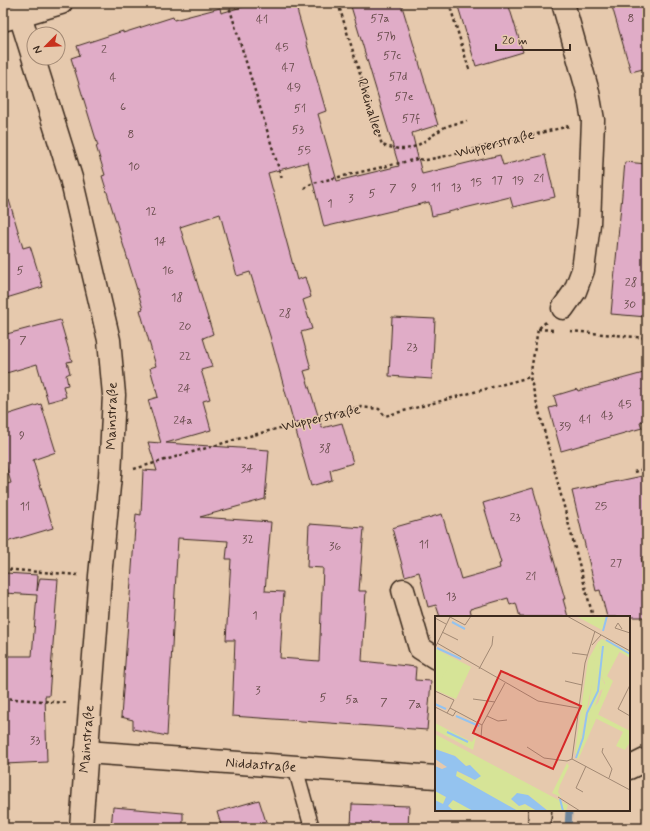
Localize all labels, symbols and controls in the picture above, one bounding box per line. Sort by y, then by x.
house number: 57a [370,11,390,27]
house number: 8 [628,11,634,27]
house number: 41 [256,12,268,28]
north arrow [26,26,66,66]
scale bar [496,26,570,52]
house number: 57b [376,29,396,45]
text: 20 m [502,33,528,49]
house number: 45 [275,40,289,56]
house number: 2 [101,42,107,58]
text: N [30,43,46,56]
house number: 57c [383,48,401,64]
house number: 47 [281,60,295,76]
house number: 57d [389,69,407,85]
house number: 4 [110,70,117,86]
street label: Rheinallee [353,76,387,138]
house number: 49 [287,80,301,96]
house number: 57e [394,89,414,105]
house number: 6 [120,99,126,115]
house number: 51 [294,101,306,117]
house number: 57f [402,111,420,127]
house number: 53 [292,122,304,138]
street label: Wupperstraße [454,126,536,162]
house number: 8 [128,127,134,143]
house number: 55 [297,143,311,159]
house number: 10 [128,159,140,175]
house number: 21 [533,171,545,187]
house number: 17 [491,173,503,189]
house number: 19 [512,173,524,189]
house number: 15 [470,175,482,191]
house number: 9 [411,180,417,196]
house number: 11 [431,180,441,196]
house number: 13 [451,180,461,196]
house number: 7 [389,181,397,197]
house number: 5 [368,186,376,202]
house number: 3 [348,191,354,207]
house number: 1 [327,196,333,212]
house number: 12 [145,204,157,220]
house number: 14 [154,234,166,250]
house number: 5 [16,263,24,279]
house number: 16 [162,263,174,279]
house number: 28 [625,275,637,291]
house number: 18 [171,290,183,306]
house number: 30 [624,297,636,313]
house number: 28 [279,306,291,322]
house number: 20 [179,319,192,335]
house number: 7 [19,333,27,349]
house number: 23 [407,340,417,356]
house number: 22 [179,349,191,365]
house number: 24 [177,381,191,397]
street label: Mainstraße [102,382,122,450]
house number: 45 [618,397,632,413]
street label: Wupperstraße [280,400,362,436]
house number: 43 [601,408,613,424]
house number: 41 [579,412,591,428]
house number: 24a [173,413,193,429]
house number: 39 [559,419,571,435]
house number: 9 [19,428,25,444]
house number: 38 [319,441,331,457]
house number: 34 [241,461,253,477]
house number: 11 [20,499,30,515]
house number: 25 [595,499,607,515]
house number: 23 [510,510,520,526]
house number: 32 [242,532,254,548]
house number: 11 [419,537,429,553]
house number: 36 [329,539,341,555]
house number: 27 [610,556,622,572]
house number: 21 [525,569,537,585]
house number: 13 [446,589,456,605]
house number: 1 [252,608,258,624]
inset map [435,616,630,811]
house number: 3 [255,683,261,699]
house number: 5 [319,690,327,706]
house number: 5a [345,692,359,708]
house number: 7 [380,695,388,711]
house number: 7a [408,697,422,713]
street label: Mainstraße [76,704,98,774]
house number: 33 [30,733,40,749]
street label: Niddastraße [225,754,297,776]

